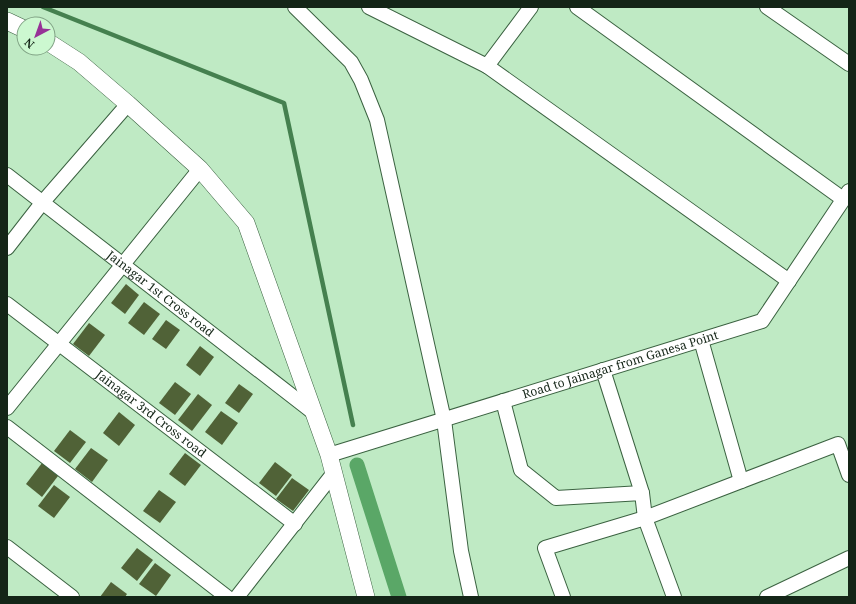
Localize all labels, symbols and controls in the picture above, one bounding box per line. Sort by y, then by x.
north arrow [16,16,56,56]
text: N [21,35,37,52]
street label: Jainagar 1st Cross road [103,246,218,341]
street label: Road to Jainagar from Ganesa Point [520,326,720,403]
street label: Jainagar 3rd Cross road [92,365,210,462]

